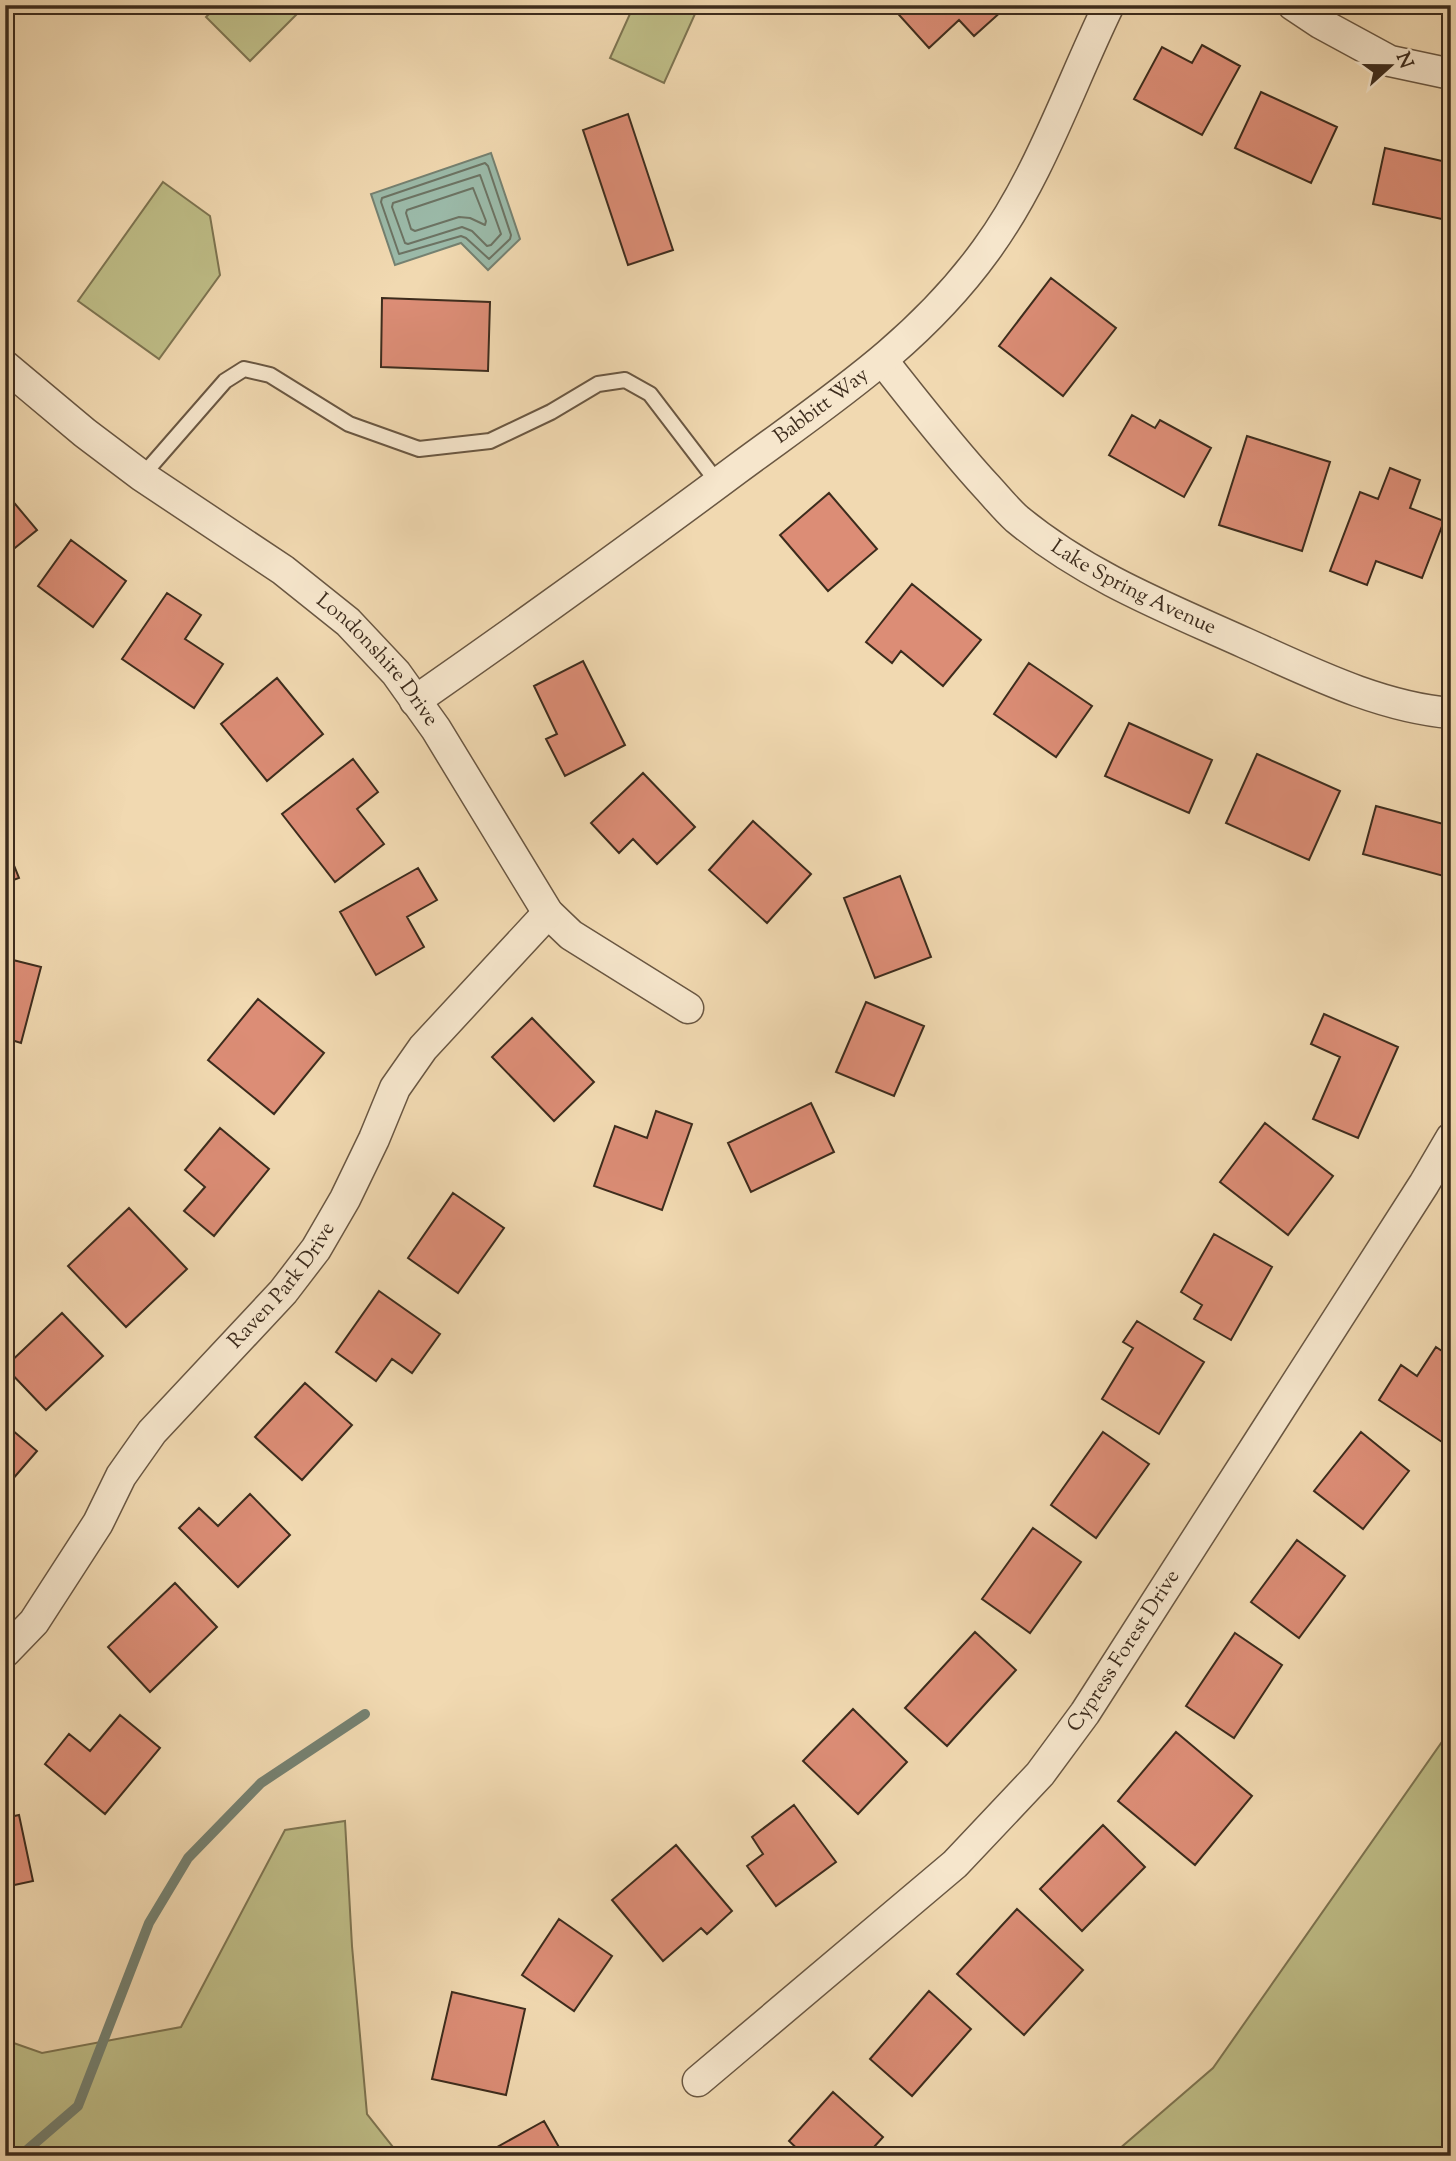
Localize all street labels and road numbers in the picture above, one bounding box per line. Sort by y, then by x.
street label: Babbitt Way [768,361,876,452]
street label: Lake Spring Avenue [1044,533,1221,643]
street label: Londonshire Drive [309,587,445,733]
street label: Raven Park Drive [222,1217,343,1356]
street label: Cypress Forest Drive [1060,1564,1188,1739]

